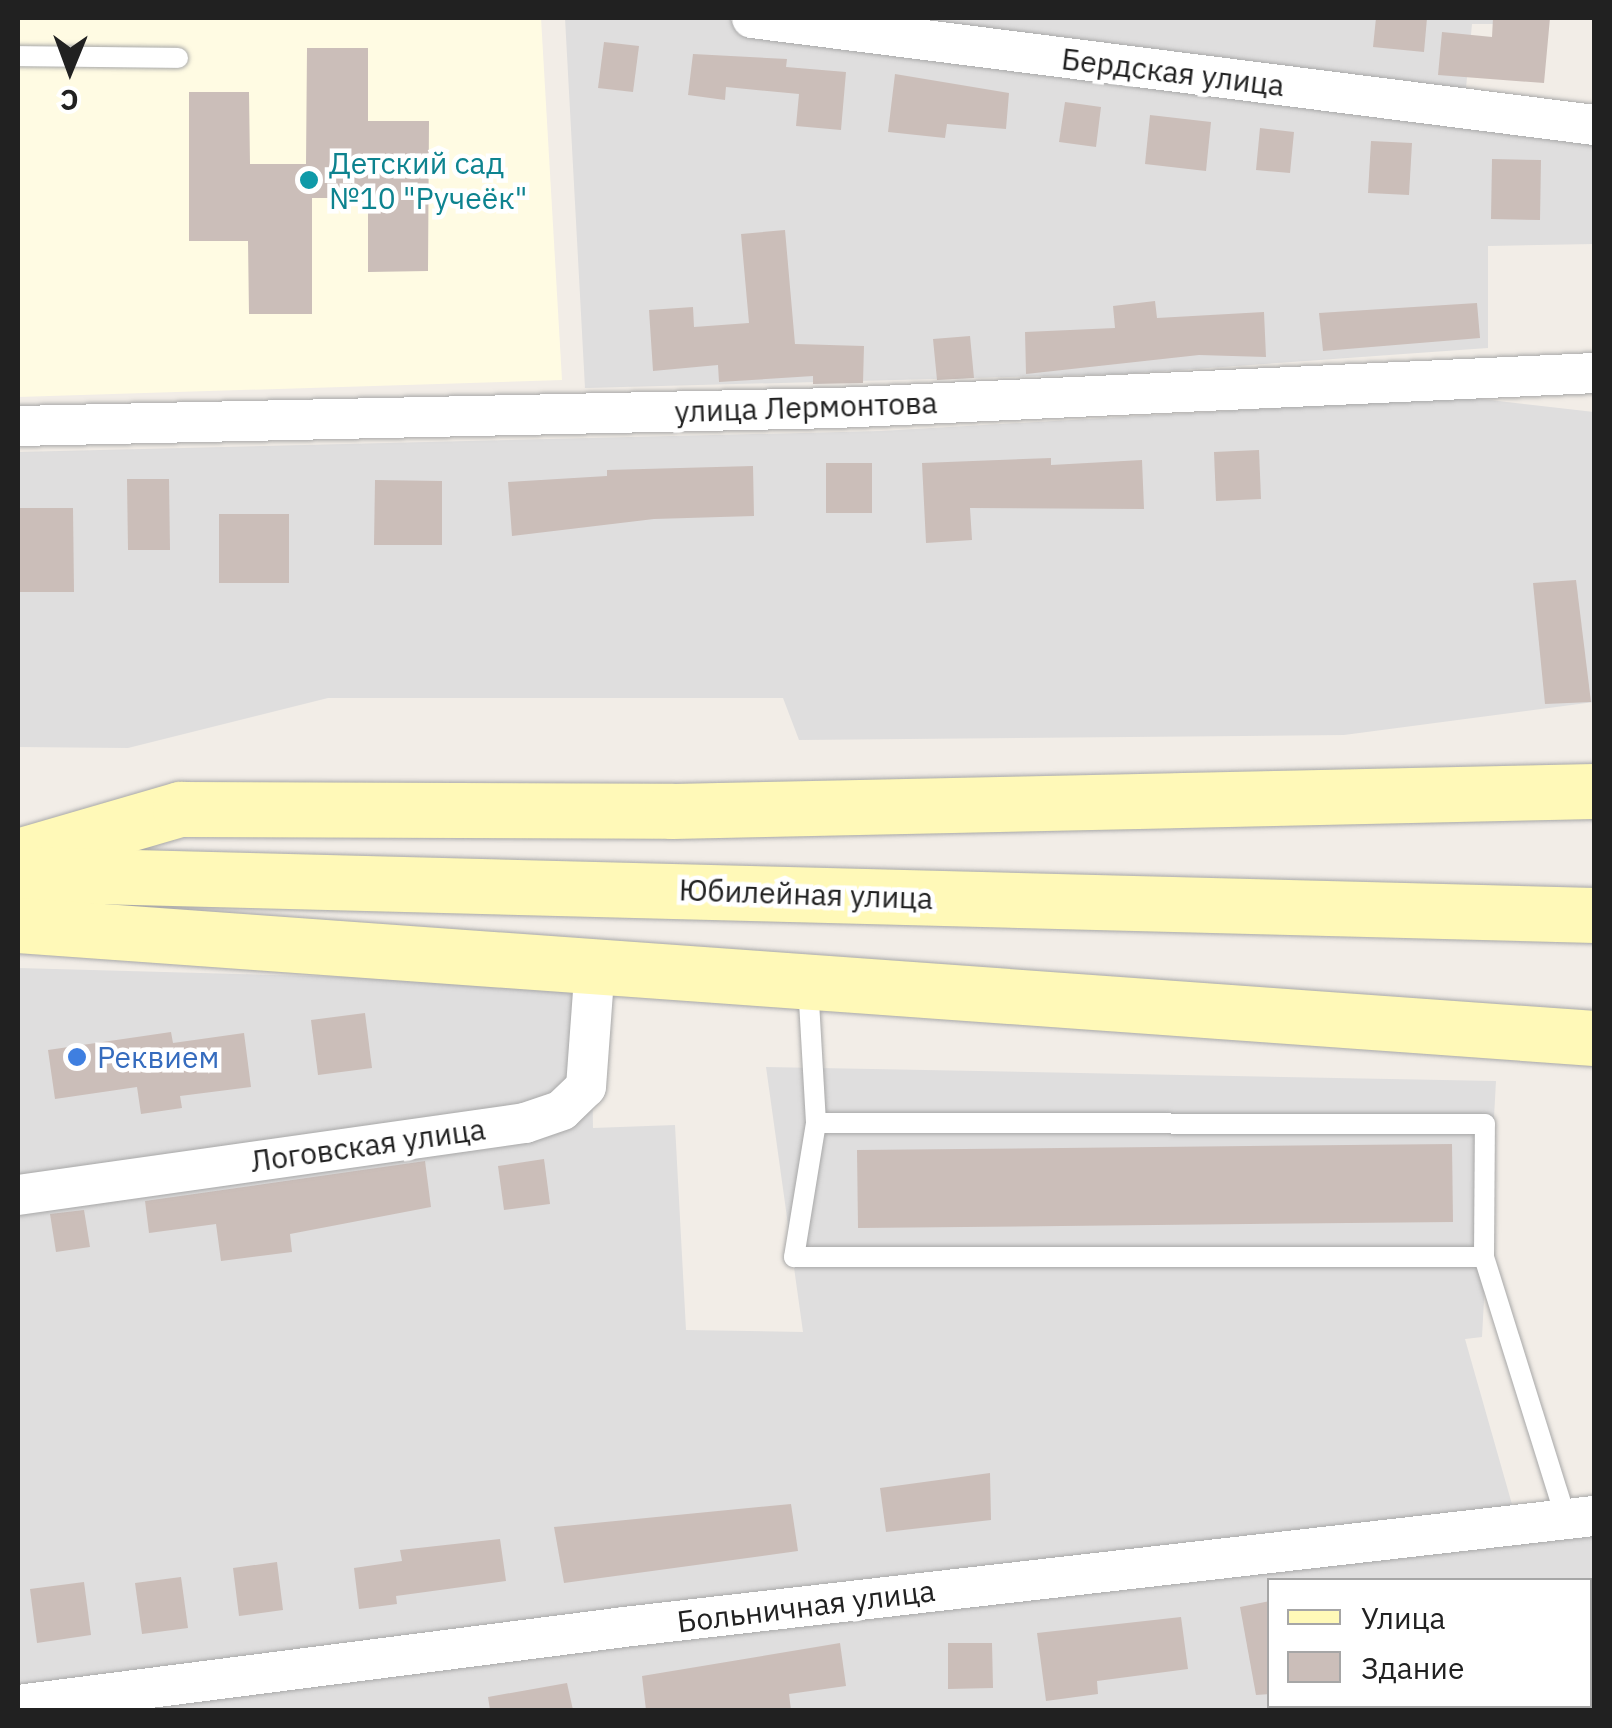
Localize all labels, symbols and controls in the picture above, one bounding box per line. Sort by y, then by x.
north arrow [20,20,120,120]
street label: Бердская улица [1059,40,1287,104]
text: С [60,82,79,119]
place label: Детский сад №10 "Ручеёк" [329,145,527,216]
marker: Детский сад №10 "Ручеёк" [298,169,320,191]
street label: улица Лермонтова [674,384,938,430]
street label: Юбилейная улица [678,872,934,916]
place label: Реквием [97,1039,219,1075]
marker: Реквием [66,1046,88,1068]
street label: Логовская улица [248,1111,488,1179]
street label: Больничная улица [675,1572,937,1640]
legend [1267,1578,1592,1708]
text: Улица [1361,1598,1446,1637]
text: Здание [1361,1648,1464,1687]

